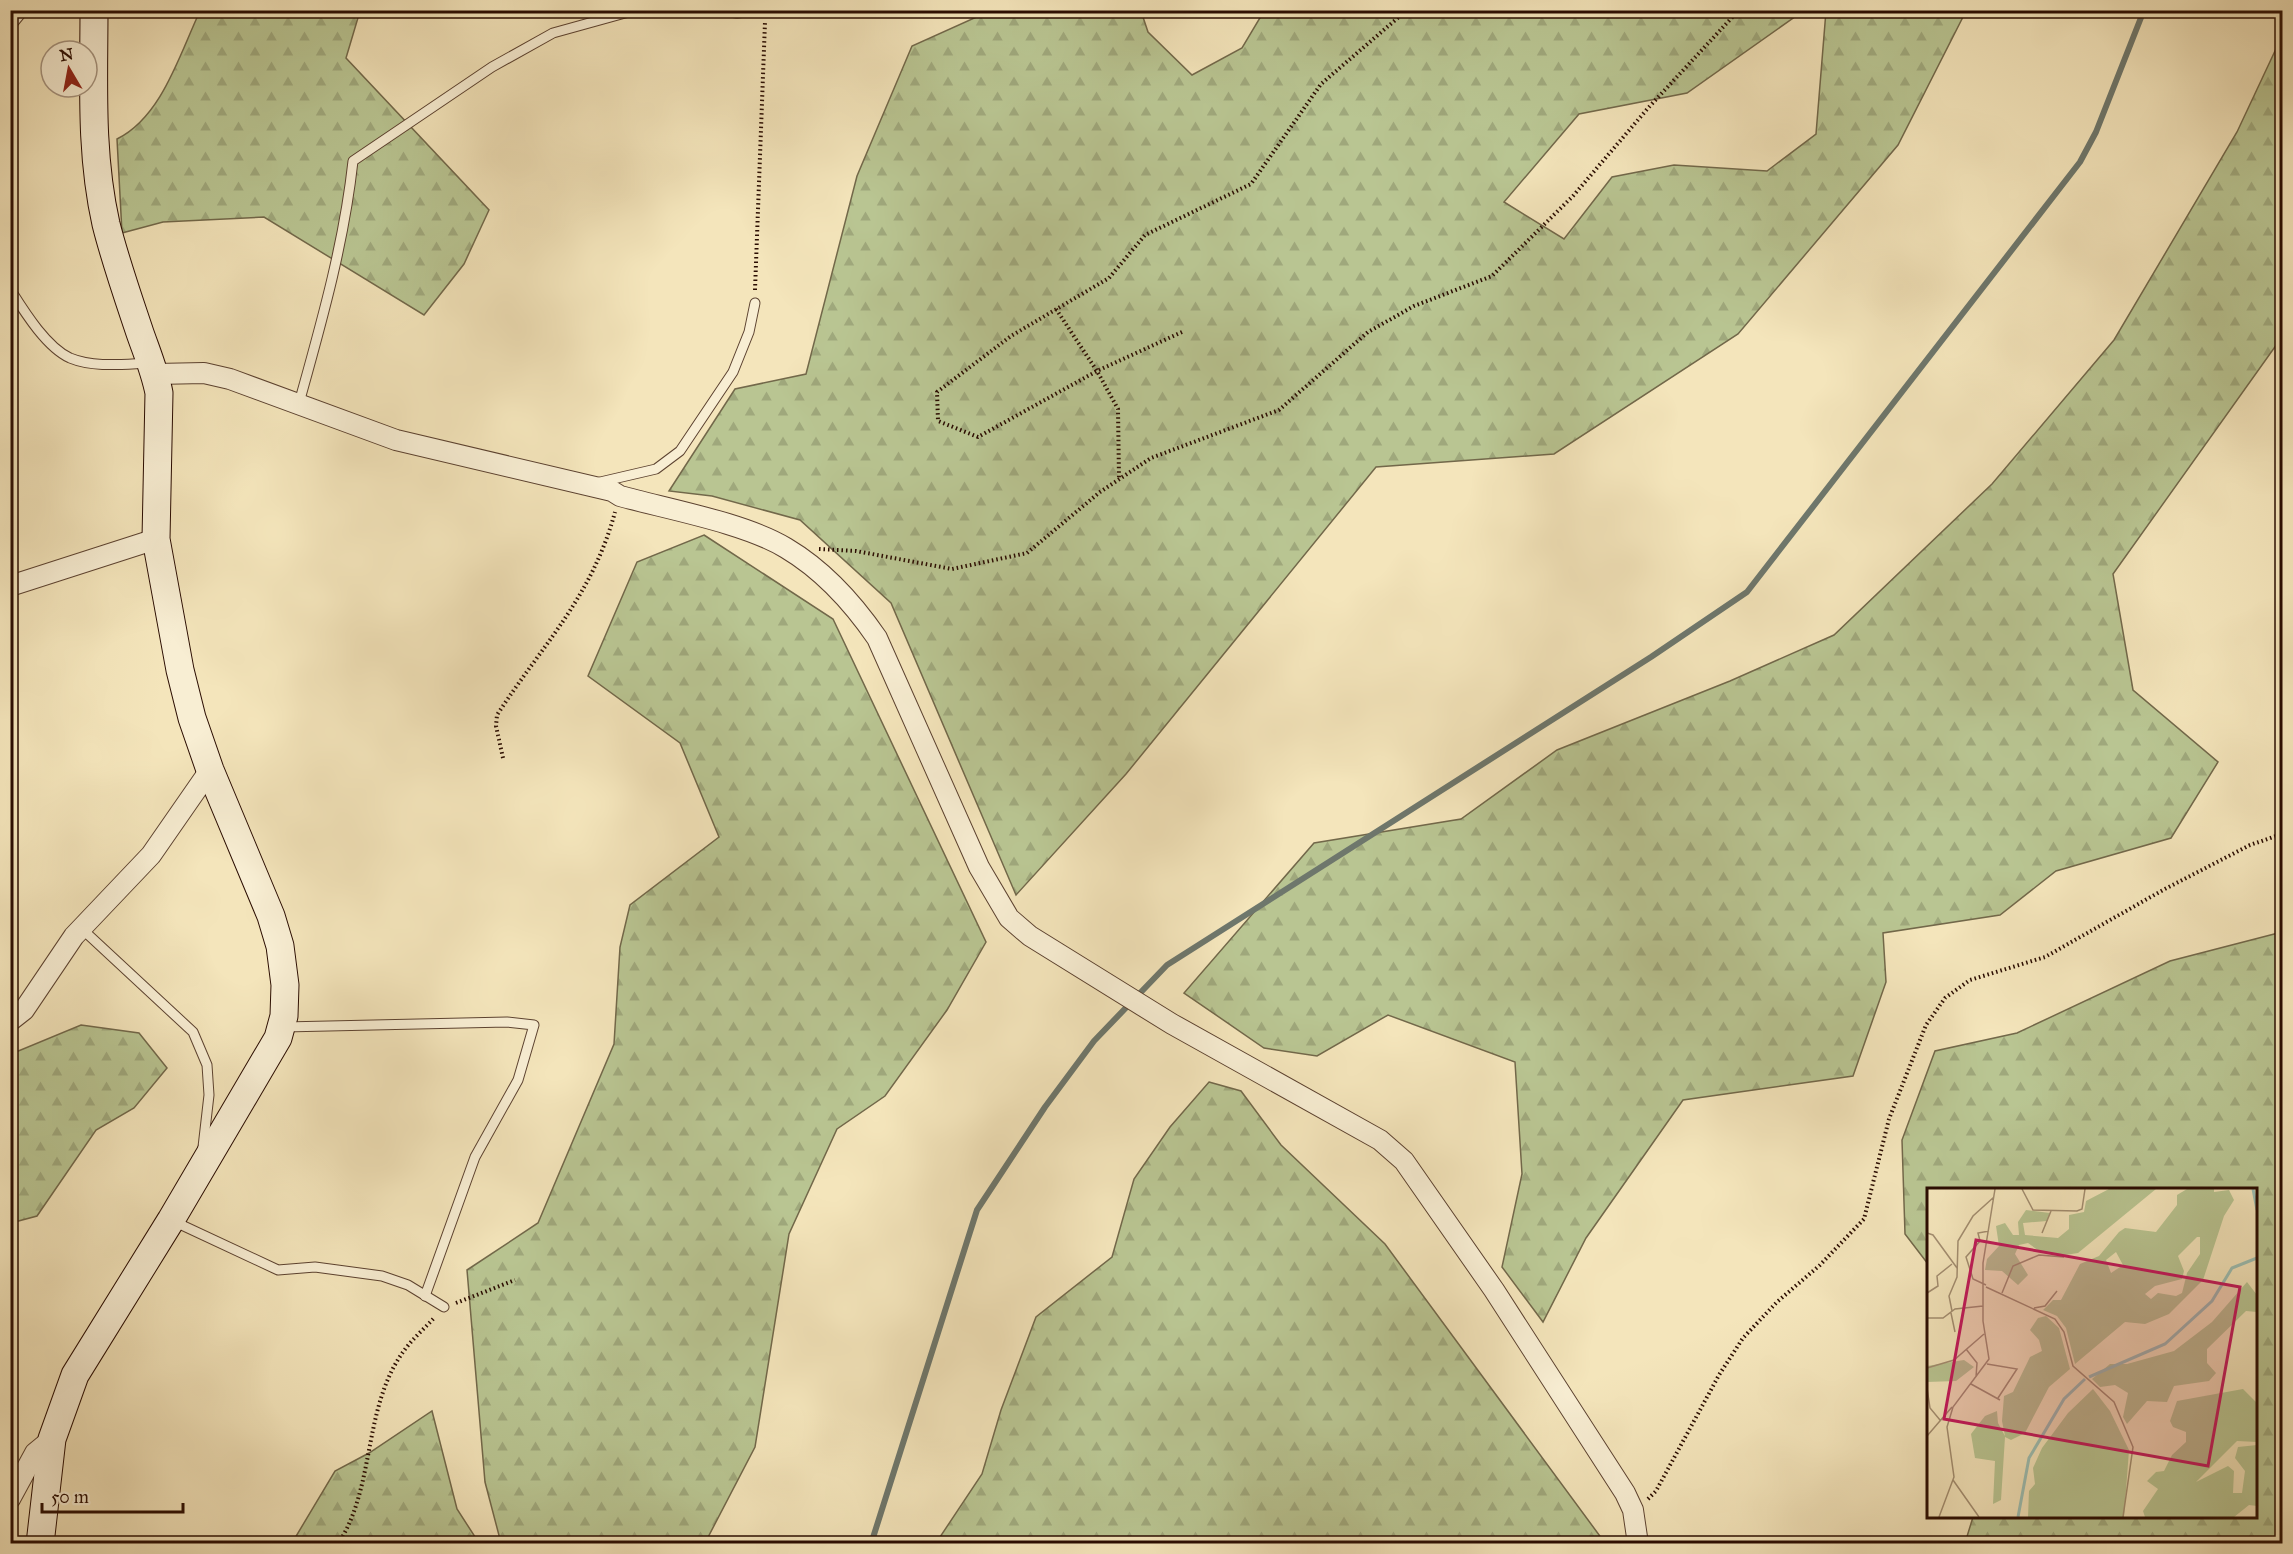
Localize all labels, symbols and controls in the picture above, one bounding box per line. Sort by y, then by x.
north arrow [39,39,99,99]
text: N [58,44,75,65]
inset map [1927,1188,2257,1518]
scale bar [42,1476,183,1514]
text: 50 m [51,1486,89,1508]

